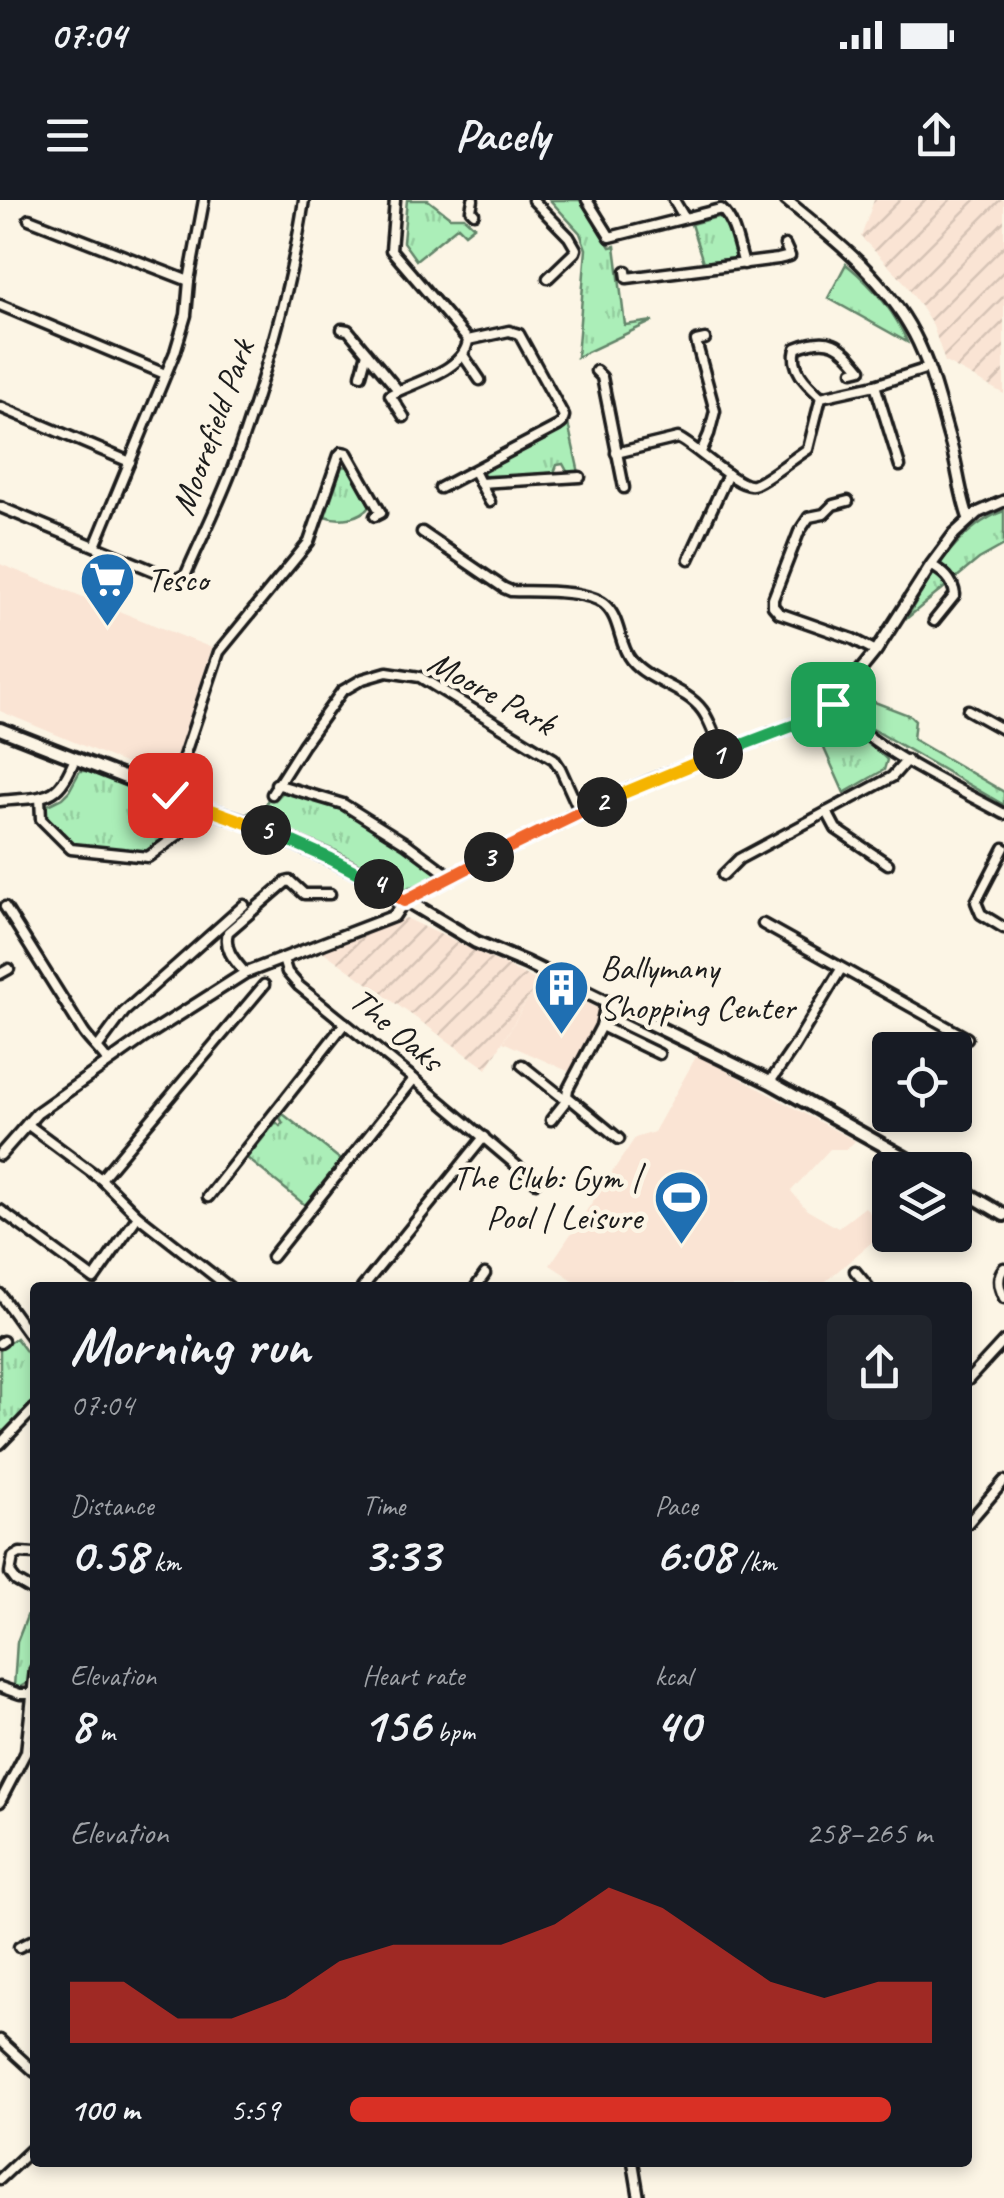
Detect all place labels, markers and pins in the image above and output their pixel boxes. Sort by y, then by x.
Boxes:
supermarket icon: Tesco [78,549,138,628]
place label: Tesco [147,557,211,602]
pin [791,662,876,747]
pin: 1 [693,729,743,779]
pin [128,753,213,838]
pin: 2 [577,777,627,827]
pin: 5 [241,805,291,855]
pin: 3 [464,832,514,882]
pin: 4 [354,859,404,909]
place label: Ballymany Shopping Center [600,945,798,1030]
building icon: Ballymany Shopping Center [531,957,591,1036]
place label: The Club: Gym | Pool | Leisure [452,1155,646,1240]
sports icon: The Club: Gym | Pool | Leisure [651,1167,711,1246]

